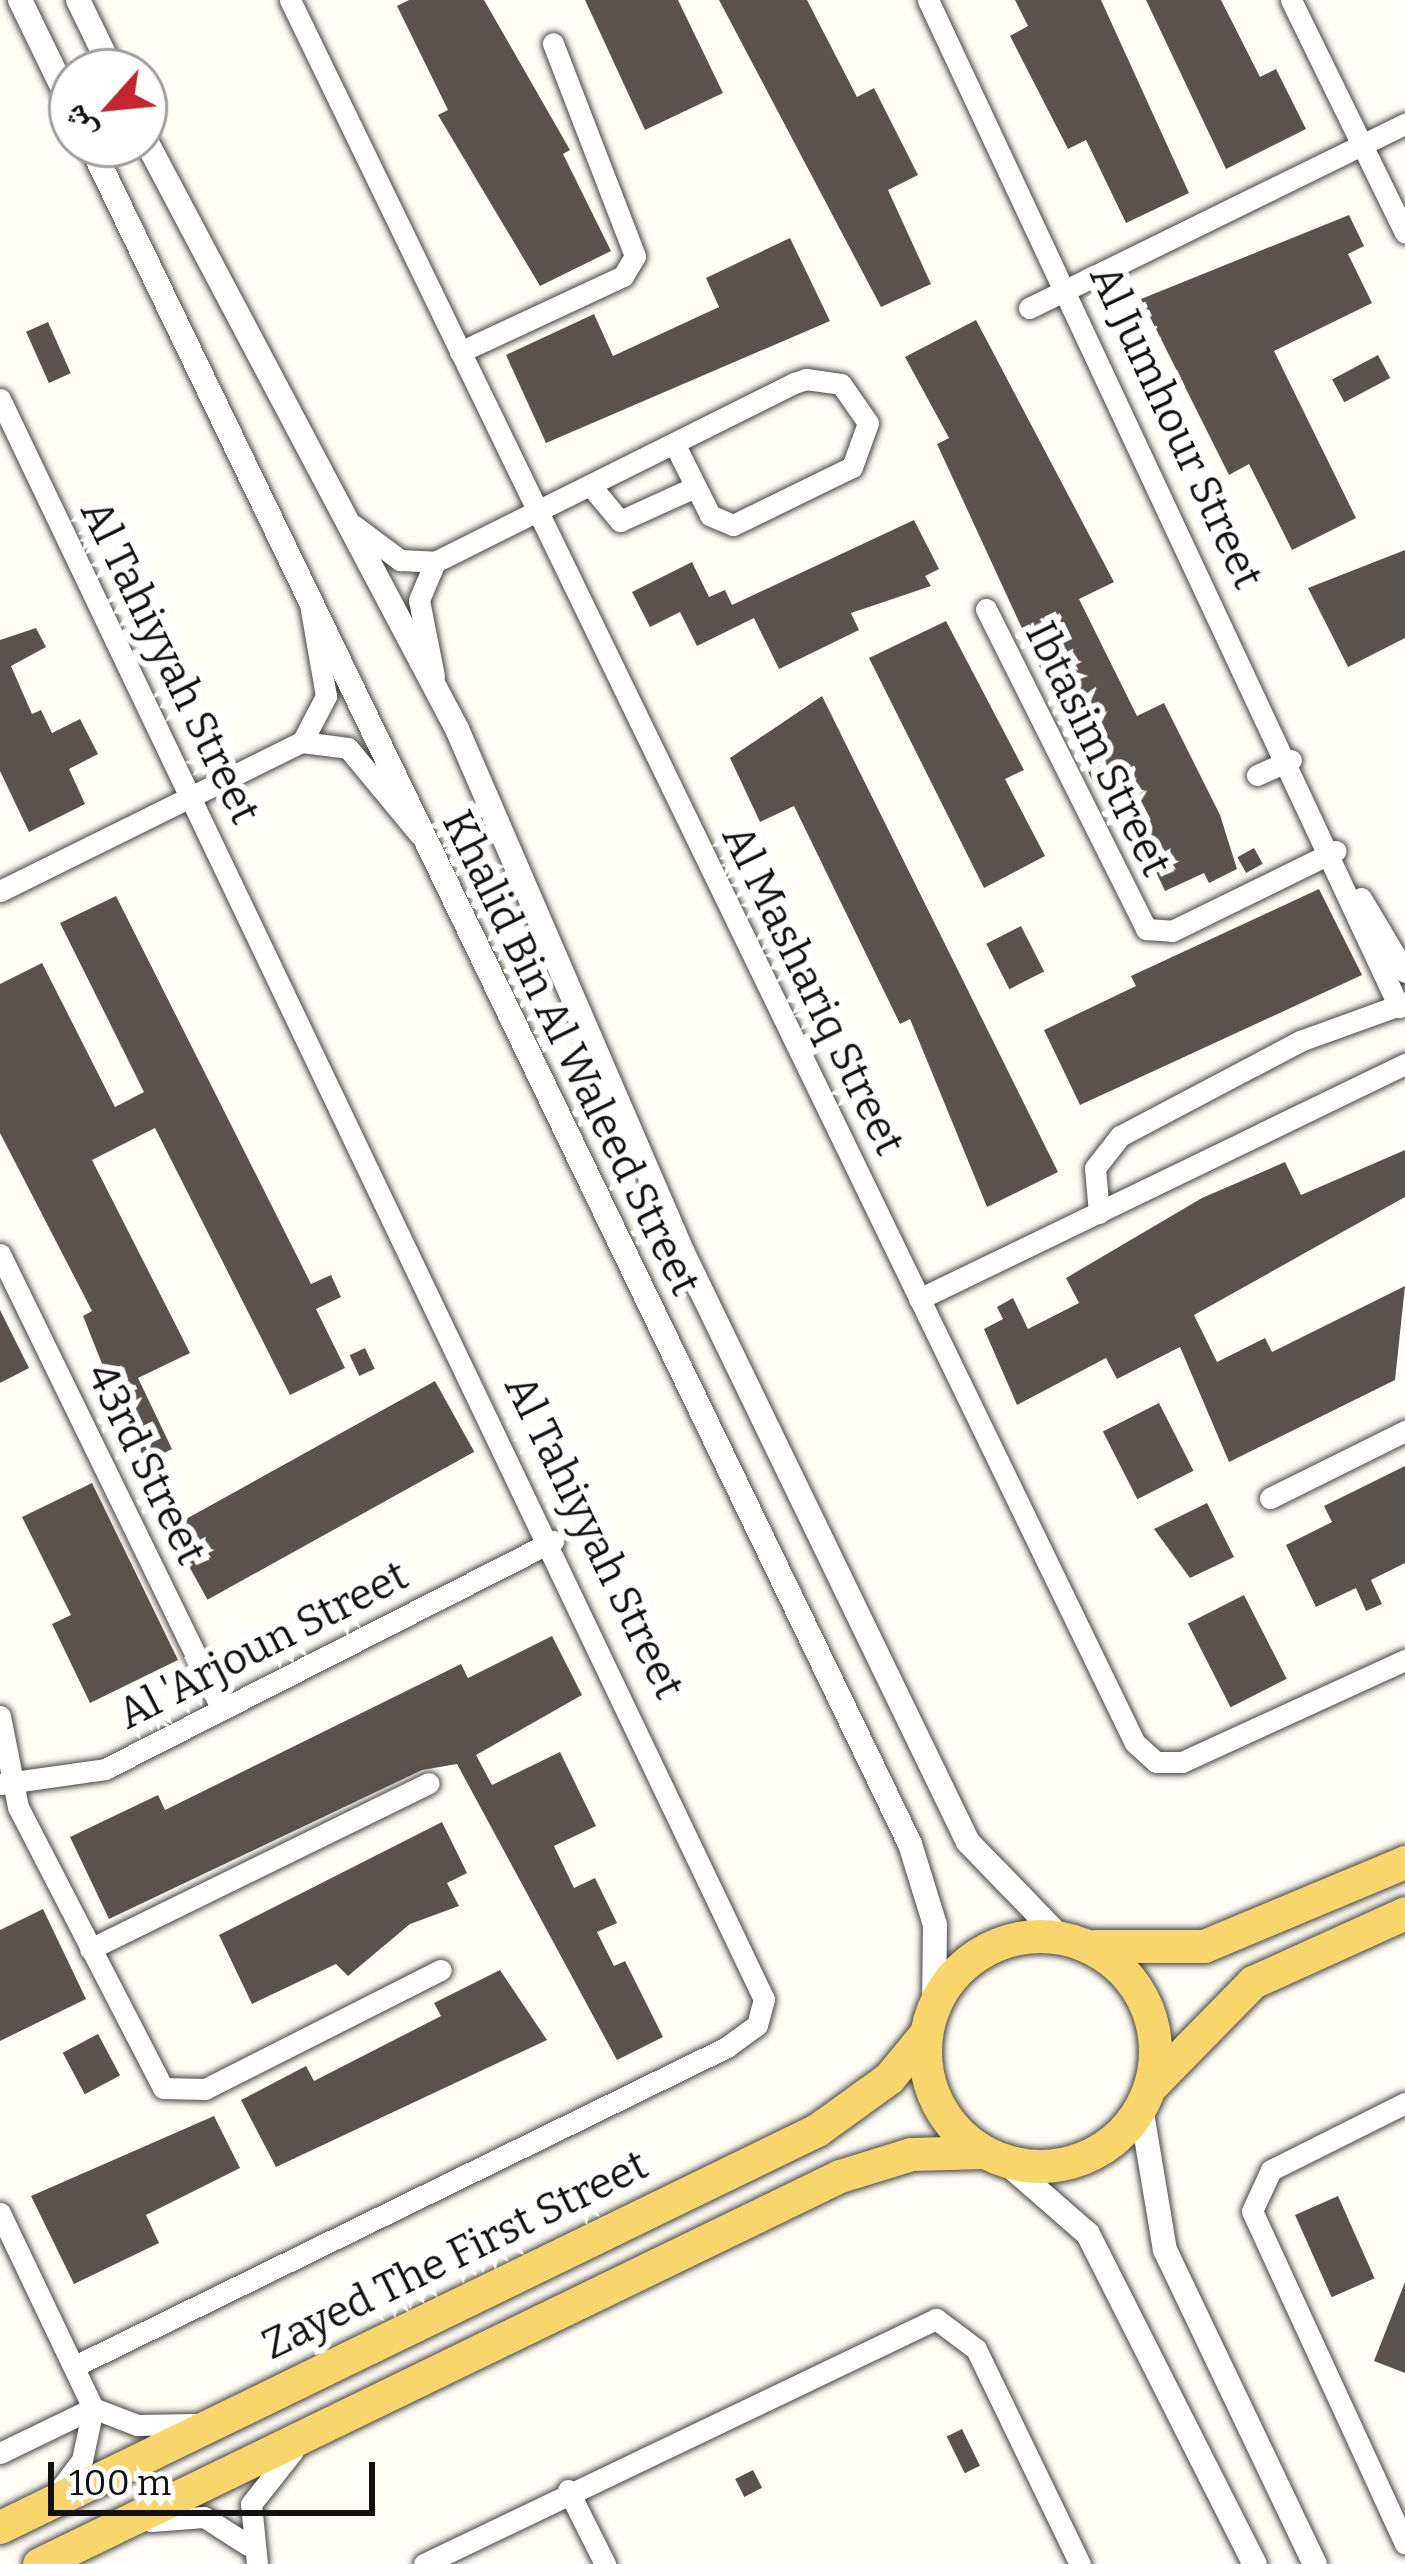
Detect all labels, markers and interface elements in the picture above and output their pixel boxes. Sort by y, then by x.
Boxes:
north arrow [48,48,168,168]
text: ش [53,98,104,148]
street label: Al Jumhour Street [1079,257,1273,597]
street label: Al Tahiyyah Street [70,492,270,832]
street label: Ibtasim Street [1015,614,1181,884]
street label: Khalid Bin Al Waleed Street [432,803,710,1303]
street label: Al Mashariq Street [711,817,915,1163]
street label: 43rd Street [76,1355,216,1573]
street label: Al Tahiyyah Street [494,1367,694,1707]
street label: Al 'Arjoun Street [110,1550,416,1740]
street label: Zayed The First Street [254,2140,656,2370]
scale bar [54,2438,381,2512]
text: 100 m [69,2461,171,2505]

